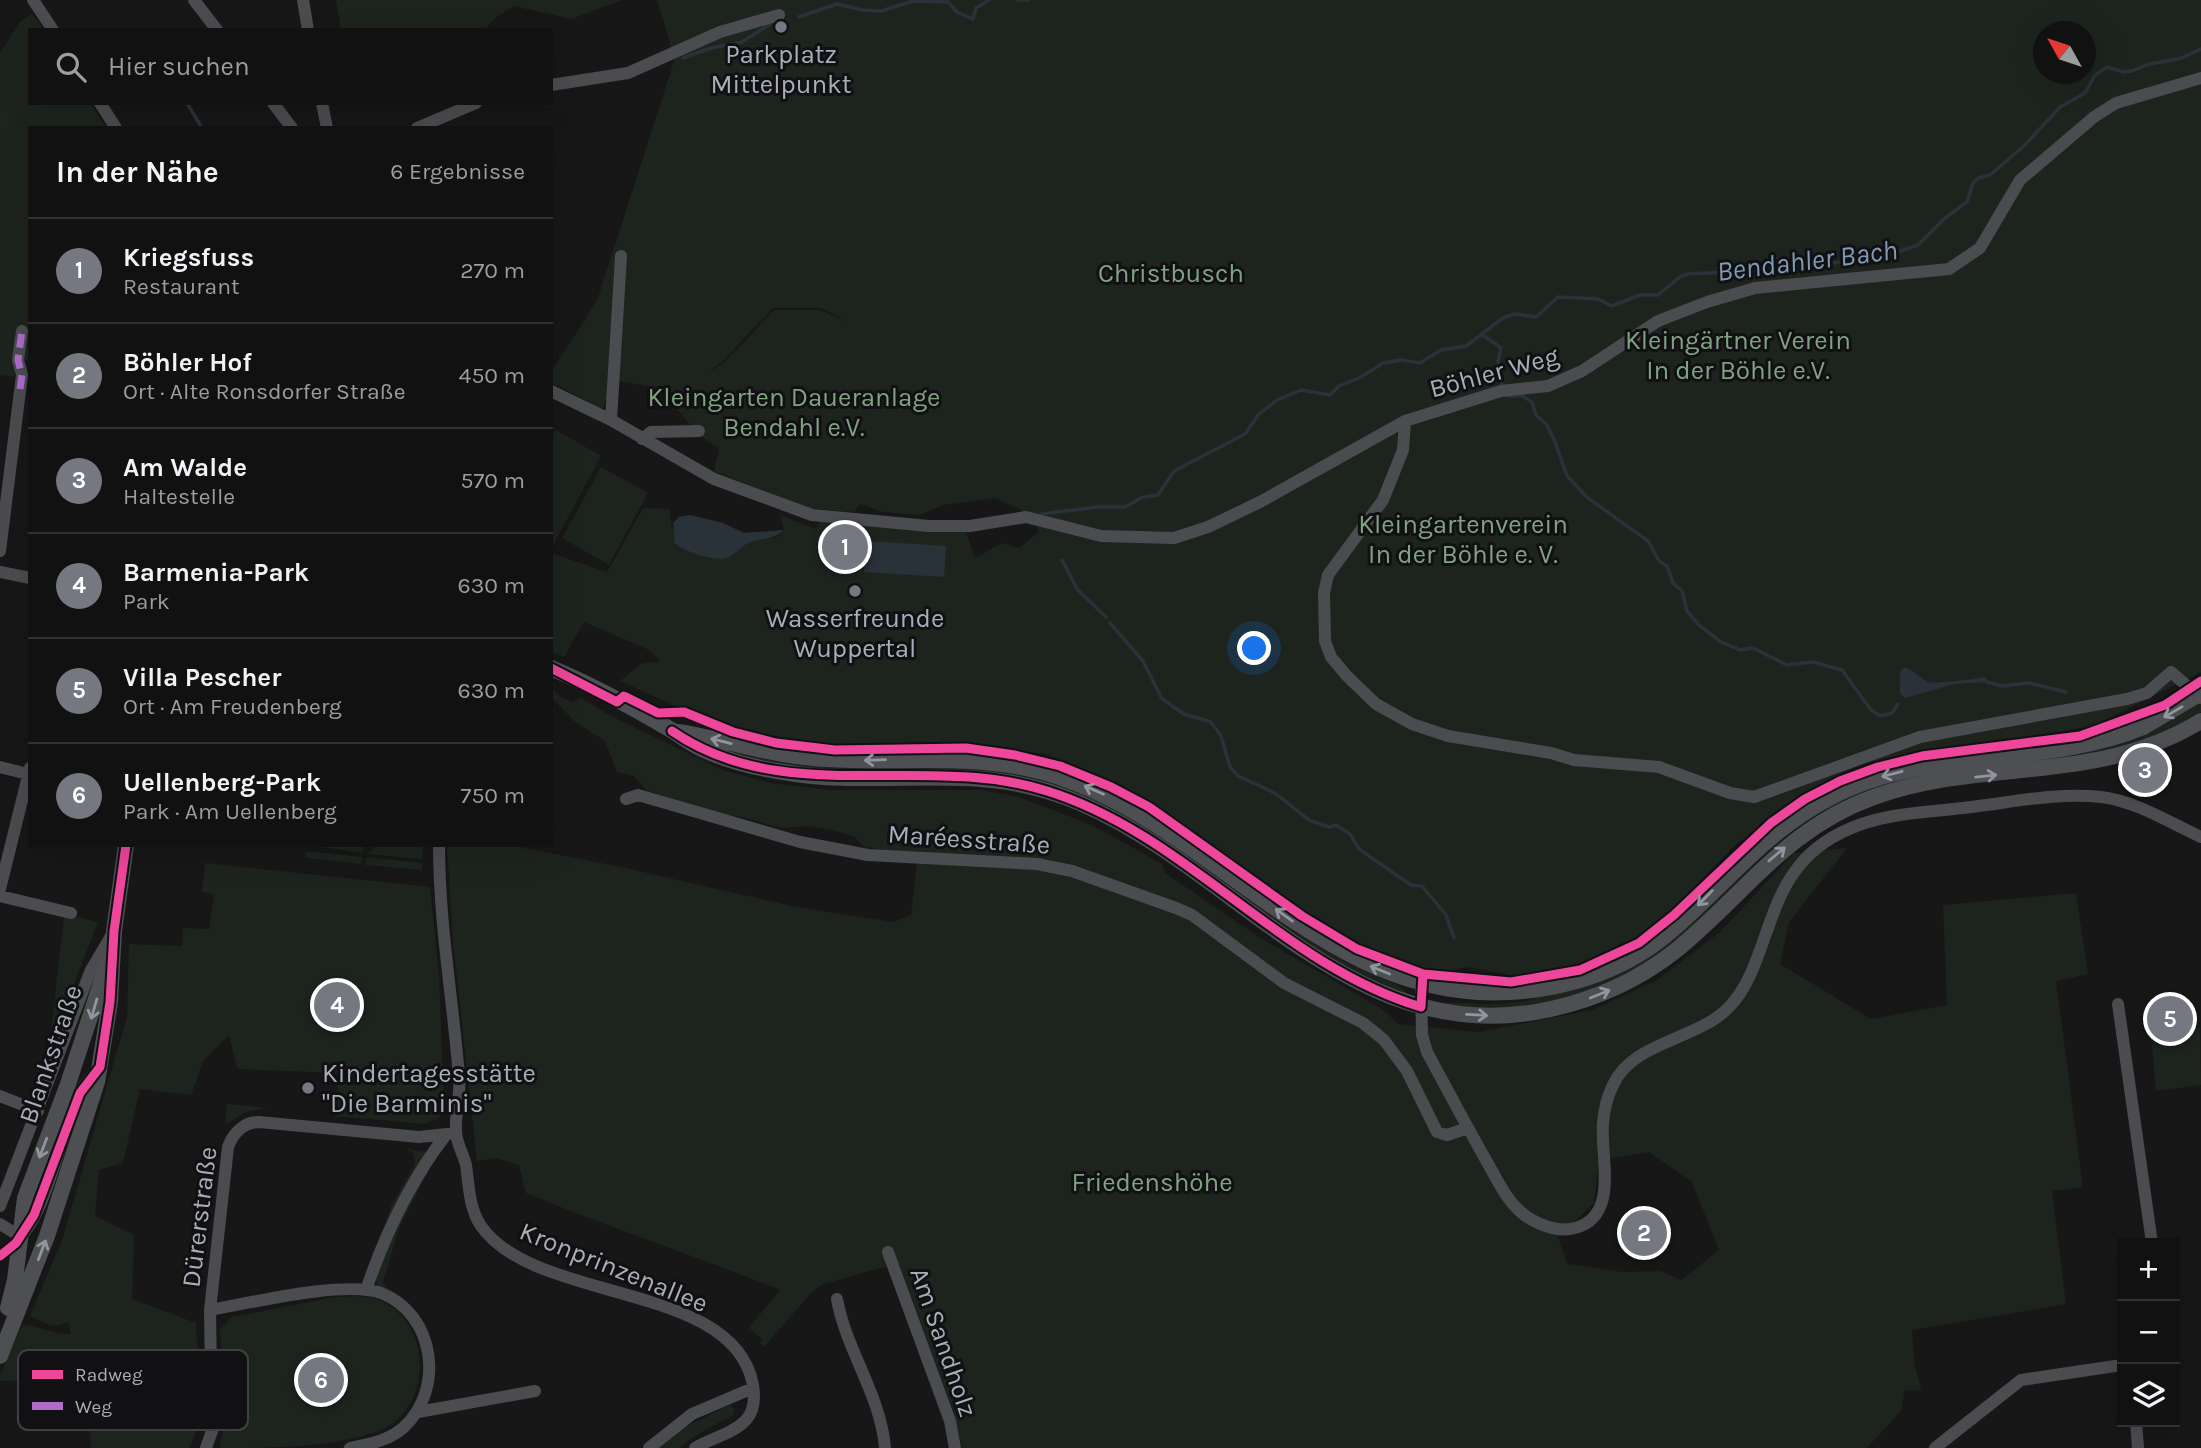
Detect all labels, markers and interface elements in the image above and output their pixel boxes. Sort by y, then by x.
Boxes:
marker: Parkplatz Mittelpunkt [773,19,789,35]
north arrow [2033,21,2096,84]
search box [28,28,553,105]
place label: Parkplatz Mittelpunkt [710,39,852,100]
icon: search [52,48,90,86]
text: Hier suchen [108,51,250,82]
text: In der Nähe [56,154,219,190]
text: 6 Ergebnisse [390,158,525,185]
water label: Bendahler Bach [1715,233,1899,288]
text: Kriegsfuss [123,242,254,273]
text: 1 [75,257,83,284]
text: 270 m [460,257,525,284]
park label: Christbusch [1098,258,1244,289]
text: Restaurant [123,273,240,300]
park label: Kleingärtner Verein In der Böhle e.V. [1625,325,1851,386]
street label: Böhler Weg [1426,340,1563,405]
text: Böhler Hof [123,347,252,378]
text: 2 [72,362,86,389]
text: 450 m [459,362,525,389]
text: Ort · Alte Ronsdorfer Straße [123,378,405,405]
park label: Kleingarten Daueranlage Bendahl e.V. [648,382,940,443]
text: Am Walde [123,452,247,483]
text: 3 [72,467,86,494]
text: 570 m [461,467,525,494]
text: Haltestelle [123,483,235,510]
park label: Kleingartenverein In der Böhle e. V. [1358,509,1568,570]
pin: 1 [822,521,868,573]
text: Barmenia-Park [123,557,309,588]
text: 4 [72,572,86,599]
text: 630 m [458,572,525,599]
marker: Wasserfreunde Wuppertal [847,583,863,599]
text: Park [123,588,170,615]
place label: Wasserfreunde Wuppertal [766,603,944,664]
your location [1237,631,1271,665]
text: Villa Pescher [123,662,281,693]
text: 5 [72,677,86,704]
text: 630 m [458,677,525,704]
text: Ort · Am Freudenberg [123,693,342,720]
one-way arrow [2163,705,2183,719]
one-way arrow [710,734,733,747]
pin: 3 [2122,744,2168,796]
one-way arrow [864,753,887,766]
text: Uellenberg-Park [123,767,321,798]
one-way arrow [1881,768,1903,781]
one-way arrow [1974,769,1997,782]
text: 6 [72,782,86,809]
text: 750 m [461,782,525,809]
one-way arrow [1084,783,1105,797]
text: Park · Am Uellenberg [123,798,337,825]
street label: Maréesstraße [887,818,1051,861]
one-way arrow [1768,846,1786,862]
one-way arrow [1697,889,1714,906]
one-way arrow [1275,908,1294,923]
one-way arrow [1370,963,1392,976]
pin: 4 [314,979,360,1031]
street label: Blankstraße [12,981,89,1128]
one-way arrow [1589,986,1611,999]
pin: 5 [2147,993,2193,1045]
one-way arrow [86,997,99,1019]
one-way arrow [1466,1008,1489,1021]
place label: Kindertagesstätte "Die Barminis" [322,1058,536,1119]
marker: Kindertagesstätte "Die Barminis" [300,1080,316,1096]
one-way arrow [36,1136,49,1158]
street label: Dürerstraße [175,1145,224,1289]
park label: Friedenshöhe [1071,1167,1233,1198]
pin: 2 [1621,1207,1667,1259]
street label: Kronprinzenallee [515,1216,712,1319]
map controls [2117,1238,2180,1427]
button: + [2117,1238,2180,1301]
one-way arrow [36,1240,49,1262]
street label: Am Sandholz [903,1263,984,1421]
button: − [2117,1301,2180,1364]
legend [18,1350,248,1430]
pin: 6 [298,1354,344,1406]
text: Radweg [75,1364,143,1386]
button: layers [2117,1364,2180,1427]
text: Weg [75,1396,112,1418]

